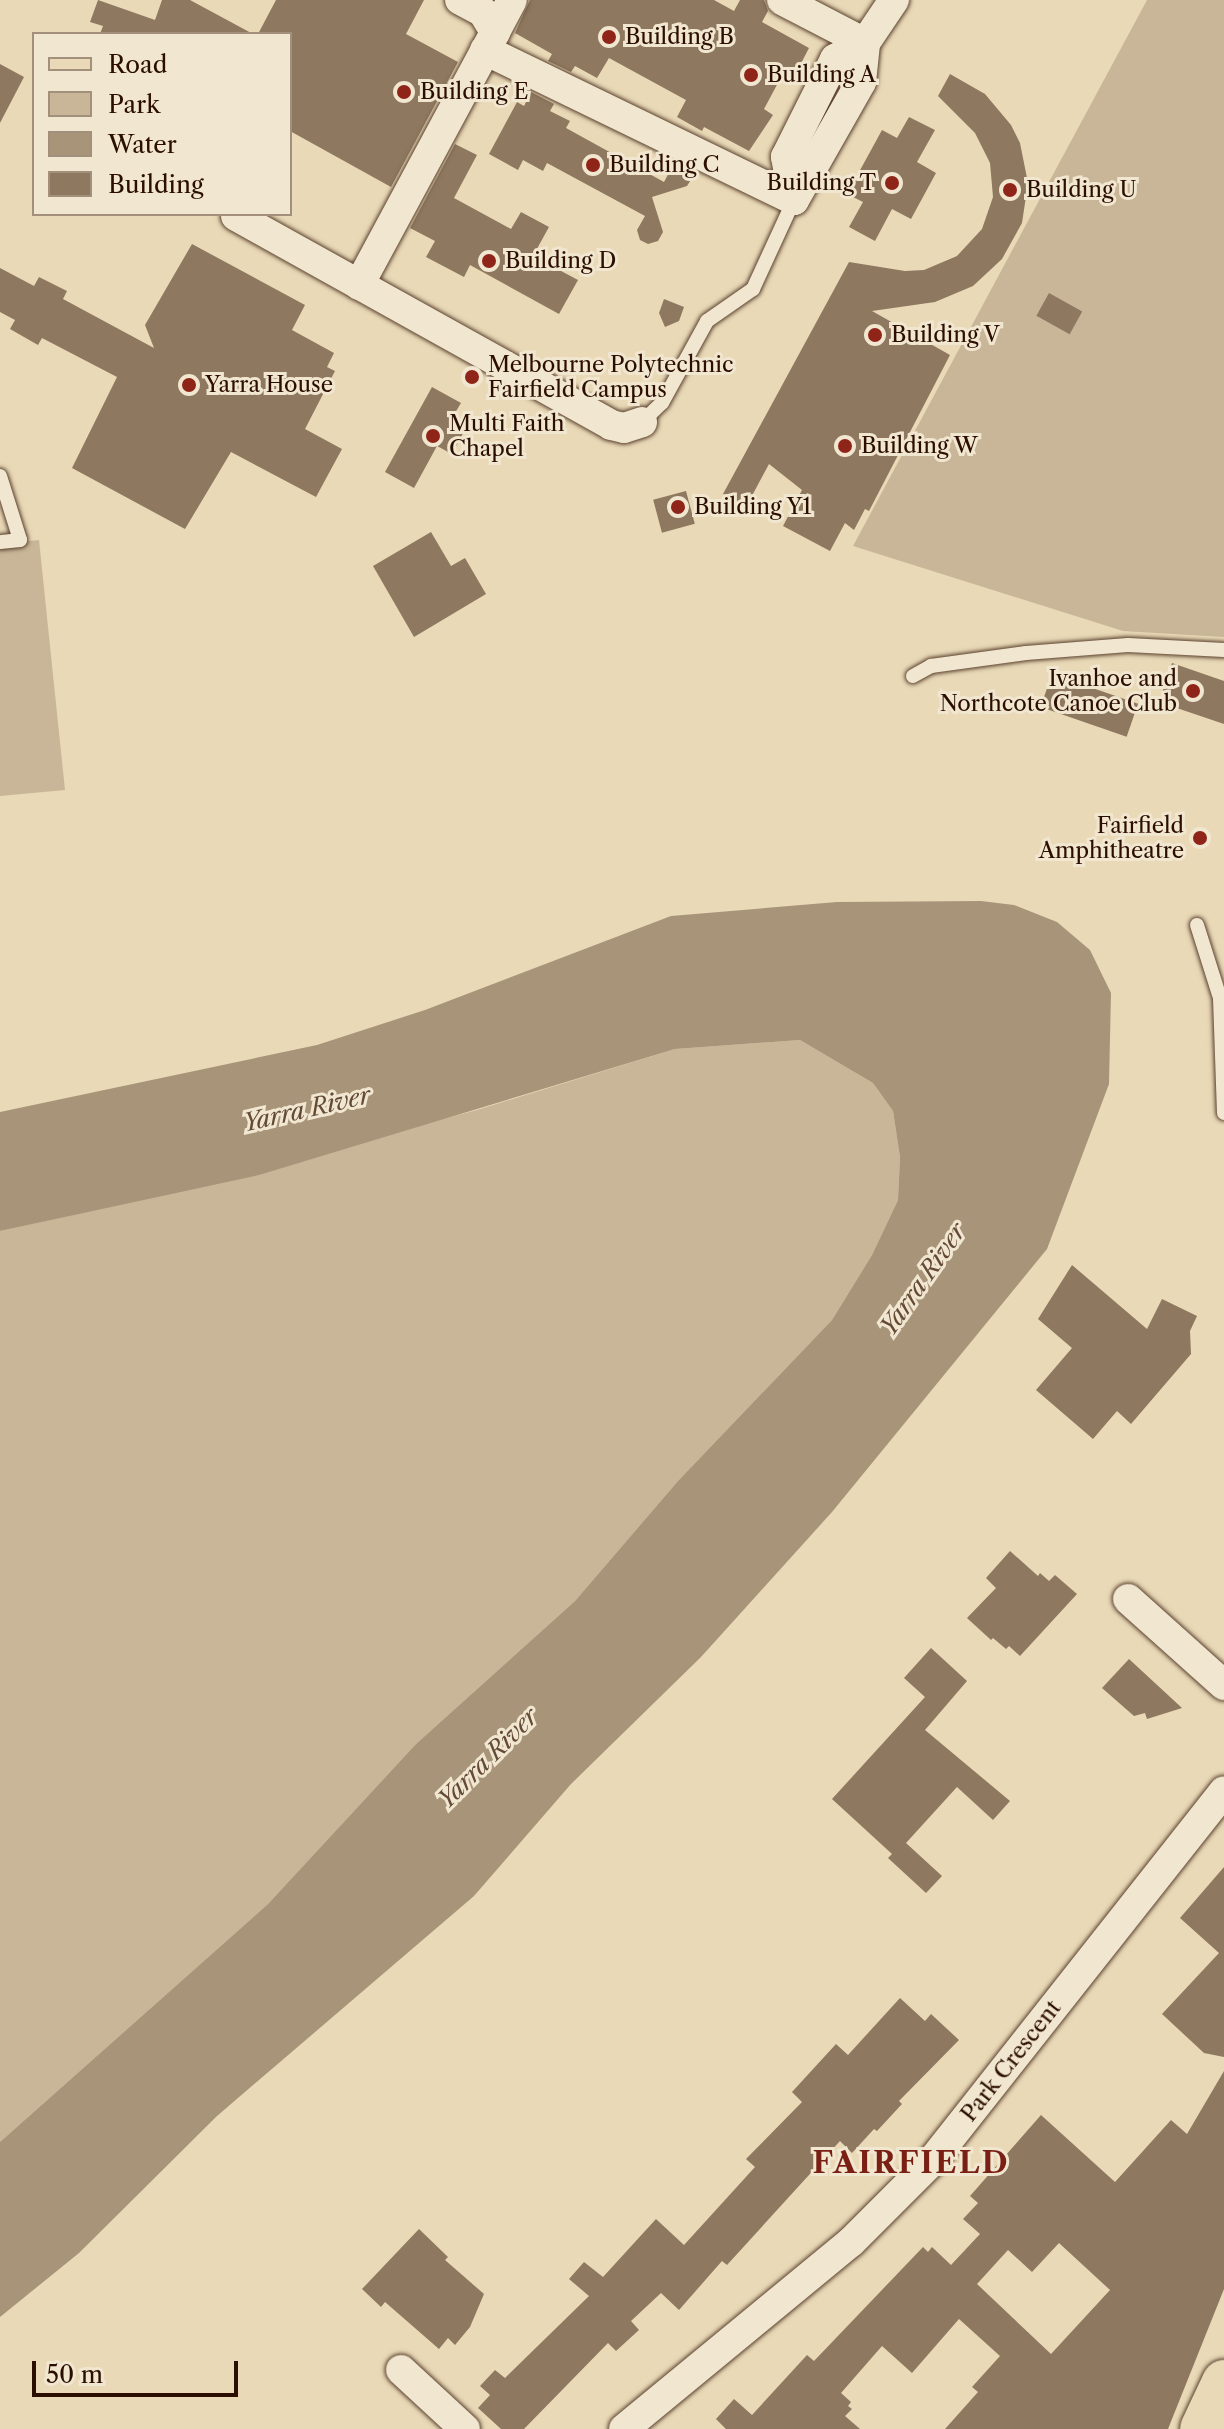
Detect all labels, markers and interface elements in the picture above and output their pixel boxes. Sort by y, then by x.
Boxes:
place label: Building B [625,24,734,50]
marker: Building B [600,28,618,46]
legend [32,32,292,216]
text: Road [108,50,167,79]
place label: Building A [767,62,877,88]
marker: Building A [742,66,760,84]
place label: Building E [420,79,529,105]
marker: Building E [395,83,413,101]
text: Park [108,90,160,119]
text: Water [108,130,177,159]
place label: Building C [609,152,719,178]
marker: Building C [584,156,602,174]
text: Building [108,170,204,199]
place label: Building T [766,170,876,196]
marker: Building T [883,174,901,192]
place label: Building U [1026,177,1136,203]
marker: Building U [1001,181,1019,199]
place label: Building D [505,248,616,274]
marker: Building D [480,252,498,270]
place label: Building V [891,322,1000,348]
marker: Building V [866,326,884,344]
place label: Melbourne Polytechnic Fairfield Campus [488,351,734,402]
marker: Melbourne Polytechnic Fairfield Campus [463,368,481,386]
place label: Yarra House [205,372,333,398]
marker: Yarra House [180,376,198,394]
place label: Multi Faith Chapel [449,410,565,462]
marker: Multi Faith Chapel [424,427,442,445]
place label: Building W [861,433,979,459]
marker: Building W [836,437,854,455]
place label: Building Y1 [694,494,812,520]
marker: Building Y1 [669,498,687,516]
place label: Ivanhoe and Northcote Canoe Club [940,665,1177,716]
marker: Ivanhoe and Northcote Canoe Club [1184,682,1202,700]
place label: Fairfield Amphitheatre [1039,812,1184,864]
marker: Fairfield Amphitheatre [1191,829,1209,847]
water label: Yarra River [240,1080,374,1138]
water label: Yarra River [874,1217,972,1341]
water label: Yarra River [432,1702,544,1814]
street label: Park Crescent [955,1995,1067,2127]
district label: FAIRFIELD [813,2145,1009,2181]
scale bar [36,2345,242,2395]
text: 50 m [46,2360,103,2389]

